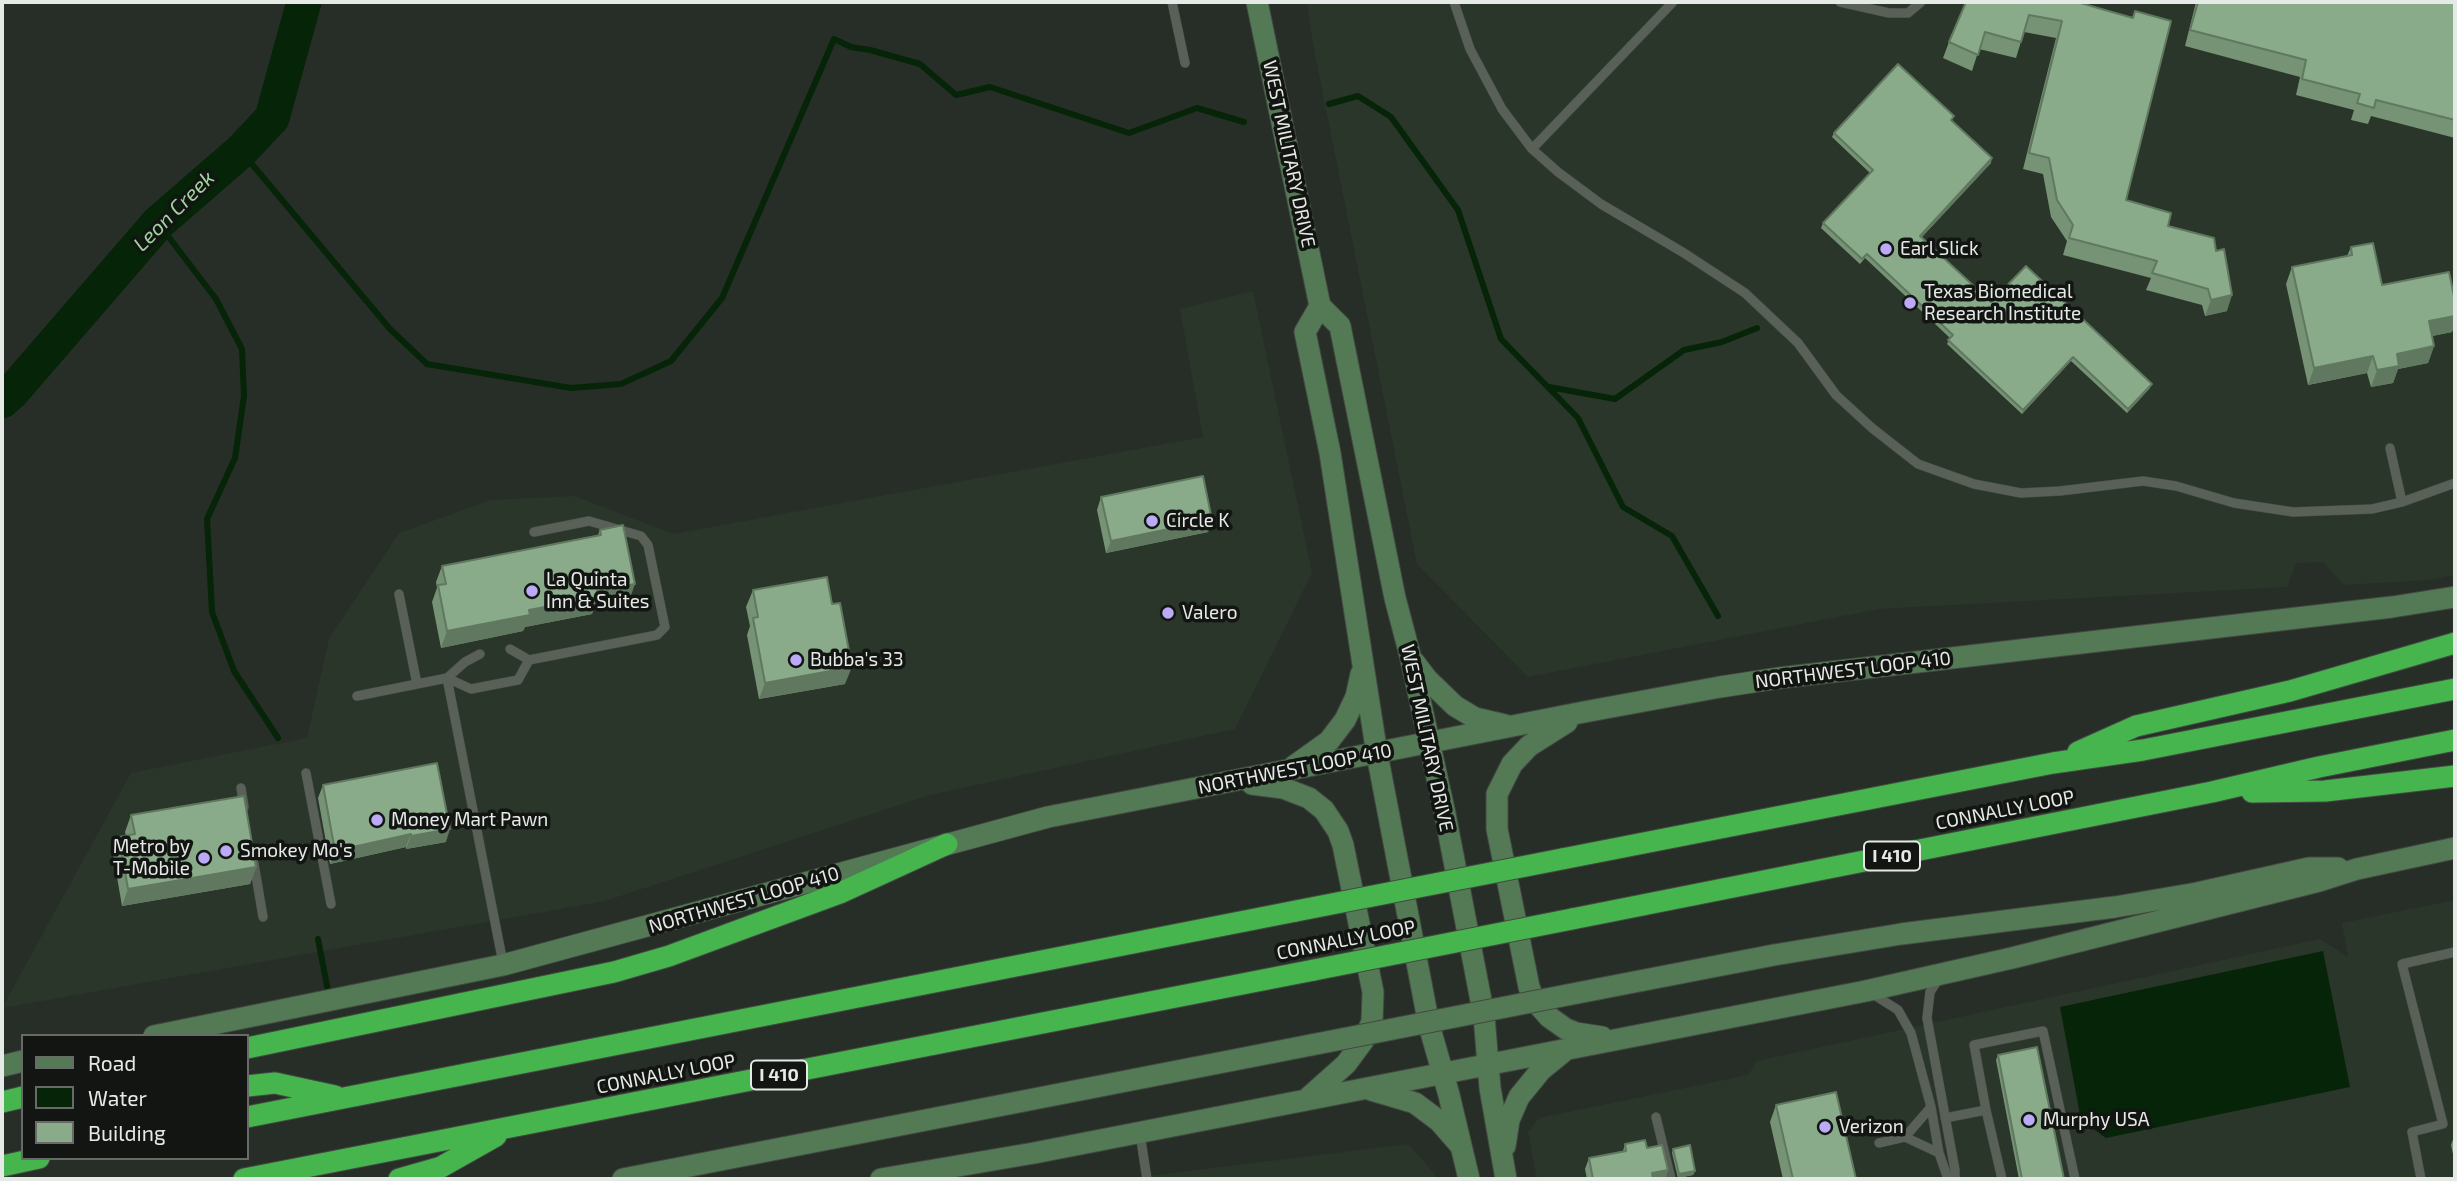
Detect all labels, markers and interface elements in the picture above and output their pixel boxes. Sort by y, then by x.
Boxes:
street label: WEST MILITARY DRIVE [1258,58,1320,250]
water label: Leon Creek [128,165,220,257]
place label: Earl Slick [1900,238,1979,260]
marker: Earl Slick [1878,241,1894,257]
place label: Texas Biomedical Research Institute [1924,281,2081,325]
marker: Texas Biomedical Research Institute [1902,295,1918,311]
place label: Circle K [1166,510,1230,532]
marker: Circle K [1144,513,1160,529]
place label: La Quinta Inn & Suites [546,569,649,613]
marker: La Quinta Inn & Suites [524,583,540,599]
place label: Valero [1182,602,1237,624]
marker: Valero [1160,605,1176,621]
street label: WEST MILITARY DRIVE [1396,642,1458,834]
street label: NORTHWEST LOOP 410 [1754,647,1952,693]
place label: Bubba's 33 [810,649,903,671]
marker: Bubba's 33 [788,652,804,668]
street label: NORTHWEST LOOP 410 [1196,739,1394,799]
street label: CONNALLY LOOP [1934,785,2076,835]
place label: Money Mart Pawn [391,809,548,831]
marker: Money Mart Pawn [369,812,385,828]
place label: Metro by T-Mobile [113,836,190,880]
place label: Smokey Mo's [240,840,353,862]
road number: I 410 [1864,842,1920,870]
marker: Smokey Mo's [218,843,234,859]
marker: Metro by T-Mobile [196,850,212,866]
street label: NORTHWEST LOOP 410 [646,862,842,938]
street label: CONNALLY LOOP [1275,915,1417,965]
legend [21,1034,248,1160]
street label: CONNALLY LOOP [595,1049,737,1099]
text: Road [88,1050,136,1075]
road number: I 410 [751,1060,807,1090]
text: Water [88,1085,147,1110]
place label: Murphy USA [2043,1109,2150,1131]
marker: Murphy USA [2021,1112,2037,1128]
place label: Verizon [1839,1116,1904,1138]
marker: Verizon [1817,1119,1833,1135]
text: Building [88,1120,166,1145]

